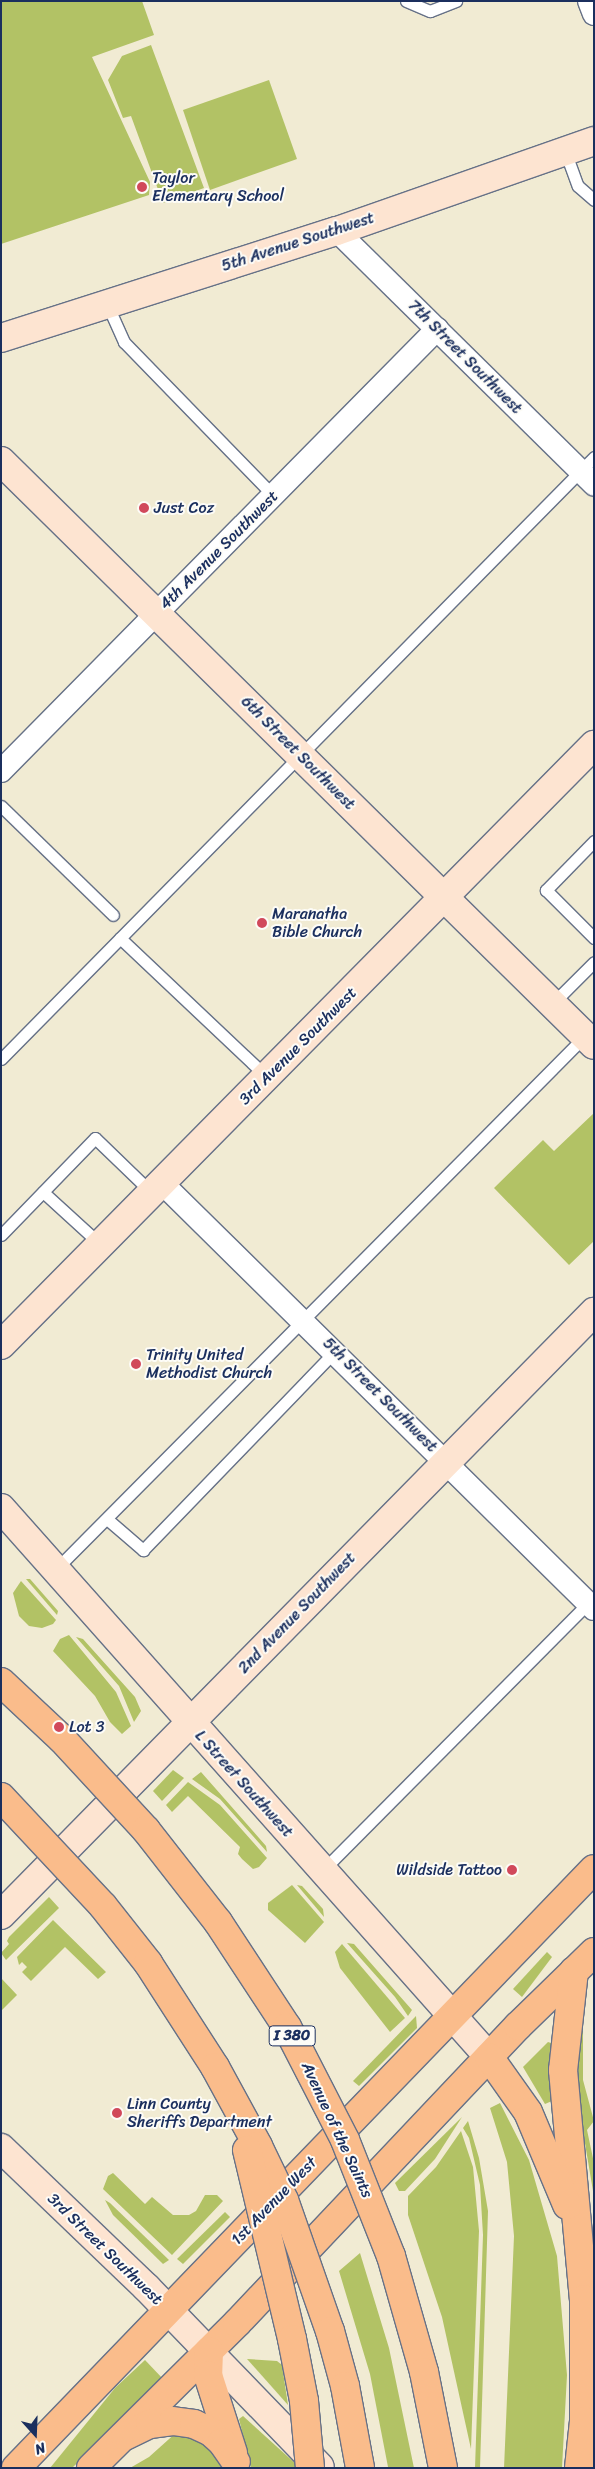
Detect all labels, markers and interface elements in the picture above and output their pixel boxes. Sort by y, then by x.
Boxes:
place label: Taylor Elementary School [152,168,284,206]
marker: Taylor Elementary School [136,181,148,193]
street label: 5th Avenue Southwest [219,208,377,276]
street label: 7th Street Southwest [404,296,526,418]
street label: 4th Avenue Southwest [156,487,282,613]
place label: Just Coz [154,498,214,518]
marker: Just Coz [138,502,150,514]
street label: 6th Street Southwest [237,692,359,814]
place label: Maranatha Bible Church [272,904,362,942]
marker: Maranatha Bible Church [256,917,268,929]
street label: 3rd Avenue Southwest [235,983,361,1109]
street label: 5th Street Southwest [318,1333,442,1457]
place label: Trinity United Methodist Church [146,1345,272,1383]
marker: Trinity United Methodist Church [130,1358,142,1370]
street label: 2nd Avenue Southwest [234,1548,360,1678]
place label: Lot 3 [69,1717,104,1737]
marker: Lot 3 [53,1721,65,1733]
street label: L Street Southwest [191,1727,297,1841]
place label: Wildside Tattoo [396,1860,502,1880]
marker: Wildside Tattoo [506,1864,518,1876]
road number: I 380 [268,2024,316,2048]
street label: Avenue of the Saints [297,2059,377,2201]
place label: Linn County Sheriffs Department [127,2094,272,2132]
marker: Linn County Sheriffs Department [111,2107,123,2119]
street label: 1st Avenue West [227,2153,321,2249]
street label: 3rd Street Southwest [43,2189,167,2309]
north arrow [10,2409,60,2459]
text: N [31,2435,49,2462]

